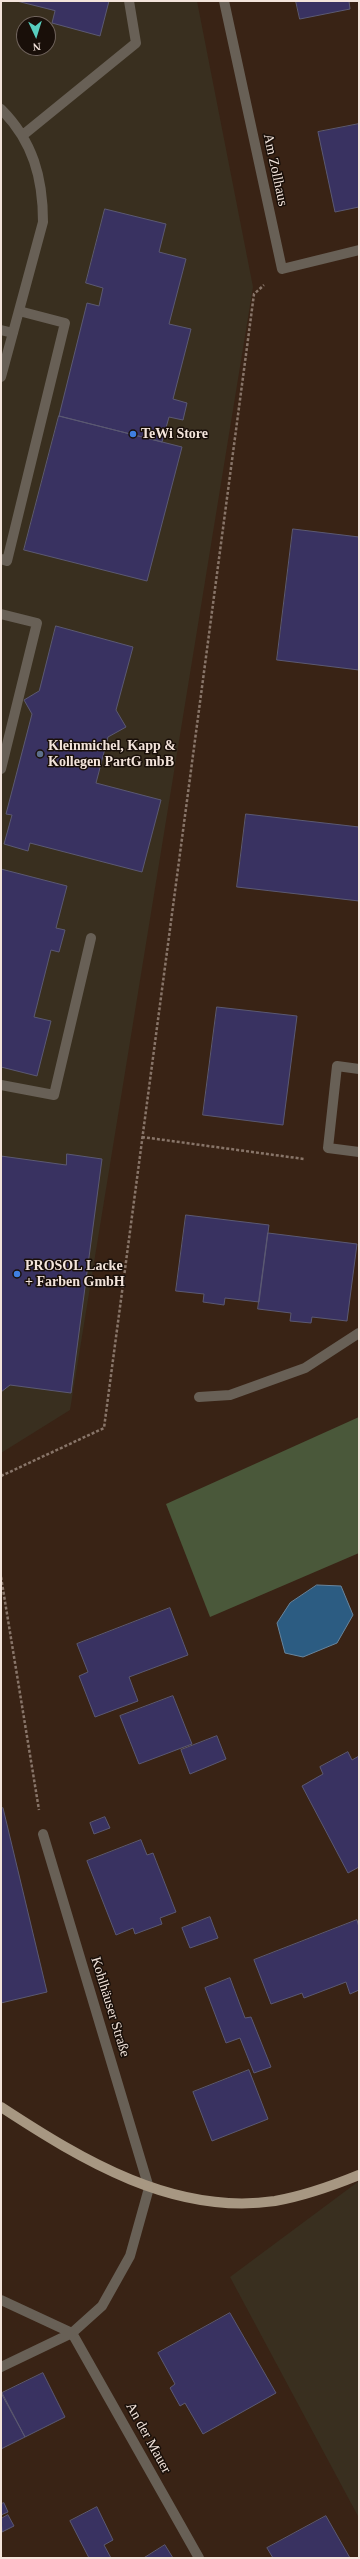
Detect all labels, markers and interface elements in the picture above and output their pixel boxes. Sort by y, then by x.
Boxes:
north arrow [16,16,56,56]
text: N [32,41,41,53]
street label: Am Zollhaus [259,132,291,208]
place label: TeWi Store [141,426,208,442]
marker: TeWi Store [128,429,138,439]
place label: Kleinmichel, Kapp & Kollegen PartG mbB [48,738,176,770]
marker: Kleinmichel, Kapp & Kollegen PartG mbB [35,749,45,759]
place label: PROSOL Lacke + Farben GmbH [25,1258,125,1290]
marker: PROSOL Lacke + Farben GmbH [12,1269,22,1279]
street label: Kohlhäuser Straße [87,1955,133,2059]
street label: An der Mauer [122,2400,174,2476]

